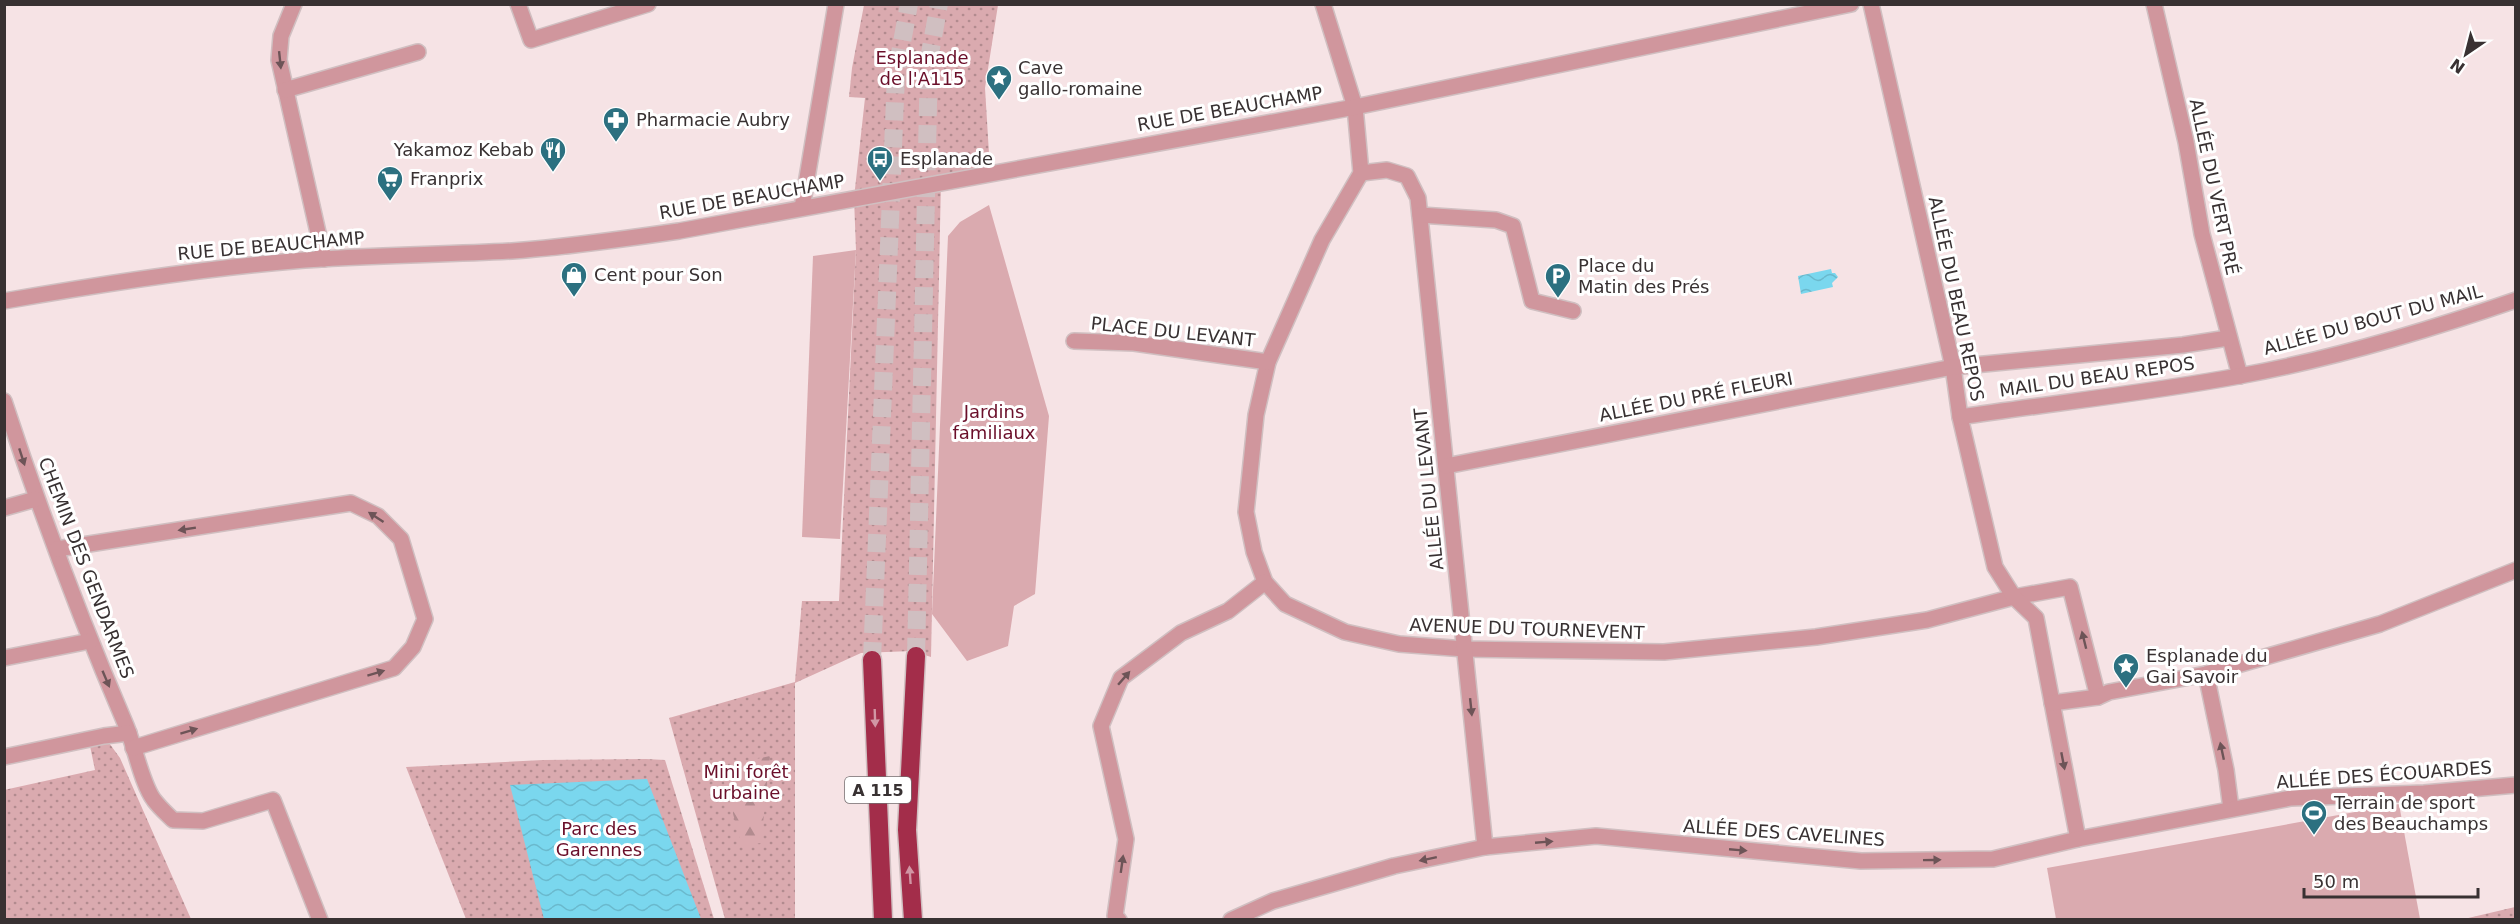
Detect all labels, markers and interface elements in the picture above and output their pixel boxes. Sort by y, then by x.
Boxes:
north arrow [2436,24,2496,84]
park label: Esplanade de l'A115 [875,47,969,89]
one-way arrow [275,50,285,69]
text: N [2447,54,2469,77]
place label: Cave gallo-romaine [1018,57,1142,99]
place icon: Cave gallo-romaine [984,63,1014,101]
street label: RUE DE BEAUCHAMP [1136,82,1324,135]
street label: ALLÉE DU VERT PRÉ [2186,97,2243,277]
pharmacy icon: Pharmacie Aubry [601,105,631,143]
place label: Pharmacie Aubry [636,109,790,130]
restaurant icon: Yakamoz Kebab [538,135,568,173]
place label: Yakamoz Kebab [393,139,534,160]
bus stop icon: Esplanade [865,144,895,182]
place label: Esplanade [900,148,993,169]
supermarket icon: Franprix [375,164,405,202]
place label: Franprix [410,168,484,189]
street label: RUE DE BEAUCHAMP [658,170,846,223]
street label: ALLÉE DU BEAU REPOS [1925,195,1988,403]
street label: RUE DE BEAUCHAMP [177,227,366,264]
place label: Place du Matin des Prés [1578,255,1709,297]
shop icon: Cent pour Son [559,260,589,298]
parking icon: Place du Matin des Prés [1543,261,1573,299]
place label: Cent pour Son [594,264,723,285]
street label: ALLÉE DU BOUT DU MAIL [2261,280,2485,359]
street label: PLACE DU LEVANT [1090,312,1257,351]
street label: MAIL DU BEAU REPOS [1998,352,2196,401]
street label: ALLÉE DU PRÉ FLEURI [1597,367,1794,426]
park label: Jardins familiaux [953,401,1036,443]
street label: ALLÉE DU LEVANT [1409,406,1447,571]
one-way arrow [18,448,28,466]
street label: CHEMIN DES GENDARMES [34,454,138,681]
one-way arrow [368,512,384,523]
one-way arrow [177,524,196,533]
street label: AVENUE DU TOURNEVENT [1409,614,1646,643]
one-way arrow [2079,631,2088,649]
place label: Esplanade du Gai Savoir [2146,645,2268,687]
place icon: Esplanade du Gai Savoir [2111,651,2141,689]
one-way arrow [367,668,385,678]
one-way arrow [101,670,111,688]
one-way arrow [1118,670,1131,685]
one-way arrow [1466,698,1476,717]
one-way arrow [870,709,879,728]
one-way arrow [180,726,198,735]
one-way arrow [2216,742,2226,760]
one-way arrow [2059,751,2068,770]
street label: ALLÉE DES ÉCOUARDES [2276,756,2492,793]
park label: Mini forêt urbaine [703,761,789,803]
road number: A 115 [845,777,911,803]
place label: Terrain de sport des Beauchamps [2333,792,2488,834]
sports icon: Terrain de sport des Beauchamps [2299,798,2329,836]
street label: ALLÉE DES CAVELINES [1682,815,1886,850]
park label: Parc des Garennes [556,818,642,860]
one-way arrow [1534,837,1553,847]
one-way arrow [1728,845,1747,855]
one-way arrow [1118,854,1127,873]
one-way arrow [1418,855,1437,864]
one-way arrow [1923,855,1942,865]
scale bar [2304,861,2478,899]
one-way arrow [905,865,915,884]
text: 50 m [2313,871,2359,892]

